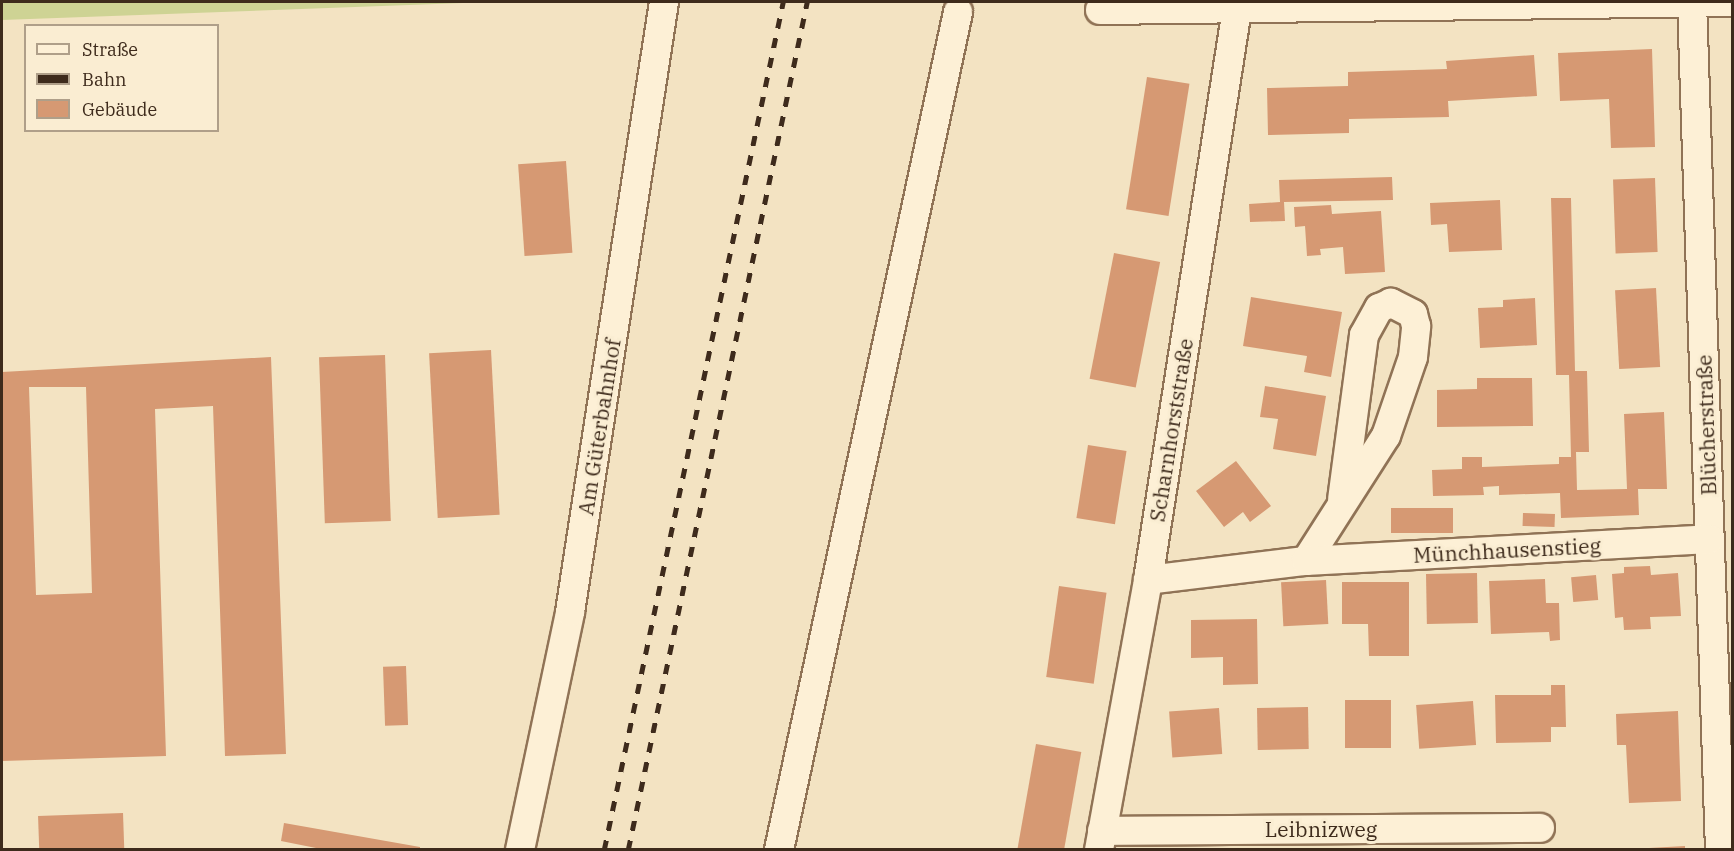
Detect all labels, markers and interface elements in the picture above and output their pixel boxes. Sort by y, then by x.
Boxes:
legend [24,24,219,132]
text: Straße [82,38,138,61]
text: Bahn [82,68,127,91]
text: Gebäude [82,98,157,121]
street label: Am Güterbahnhof [573,337,625,517]
street label: Scharnhorststraße [1144,337,1198,523]
street label: Blücherstraße [1691,354,1721,496]
street label: Münchhausenstieg [1413,533,1601,567]
street label: Leibnizweg [1265,816,1377,842]

